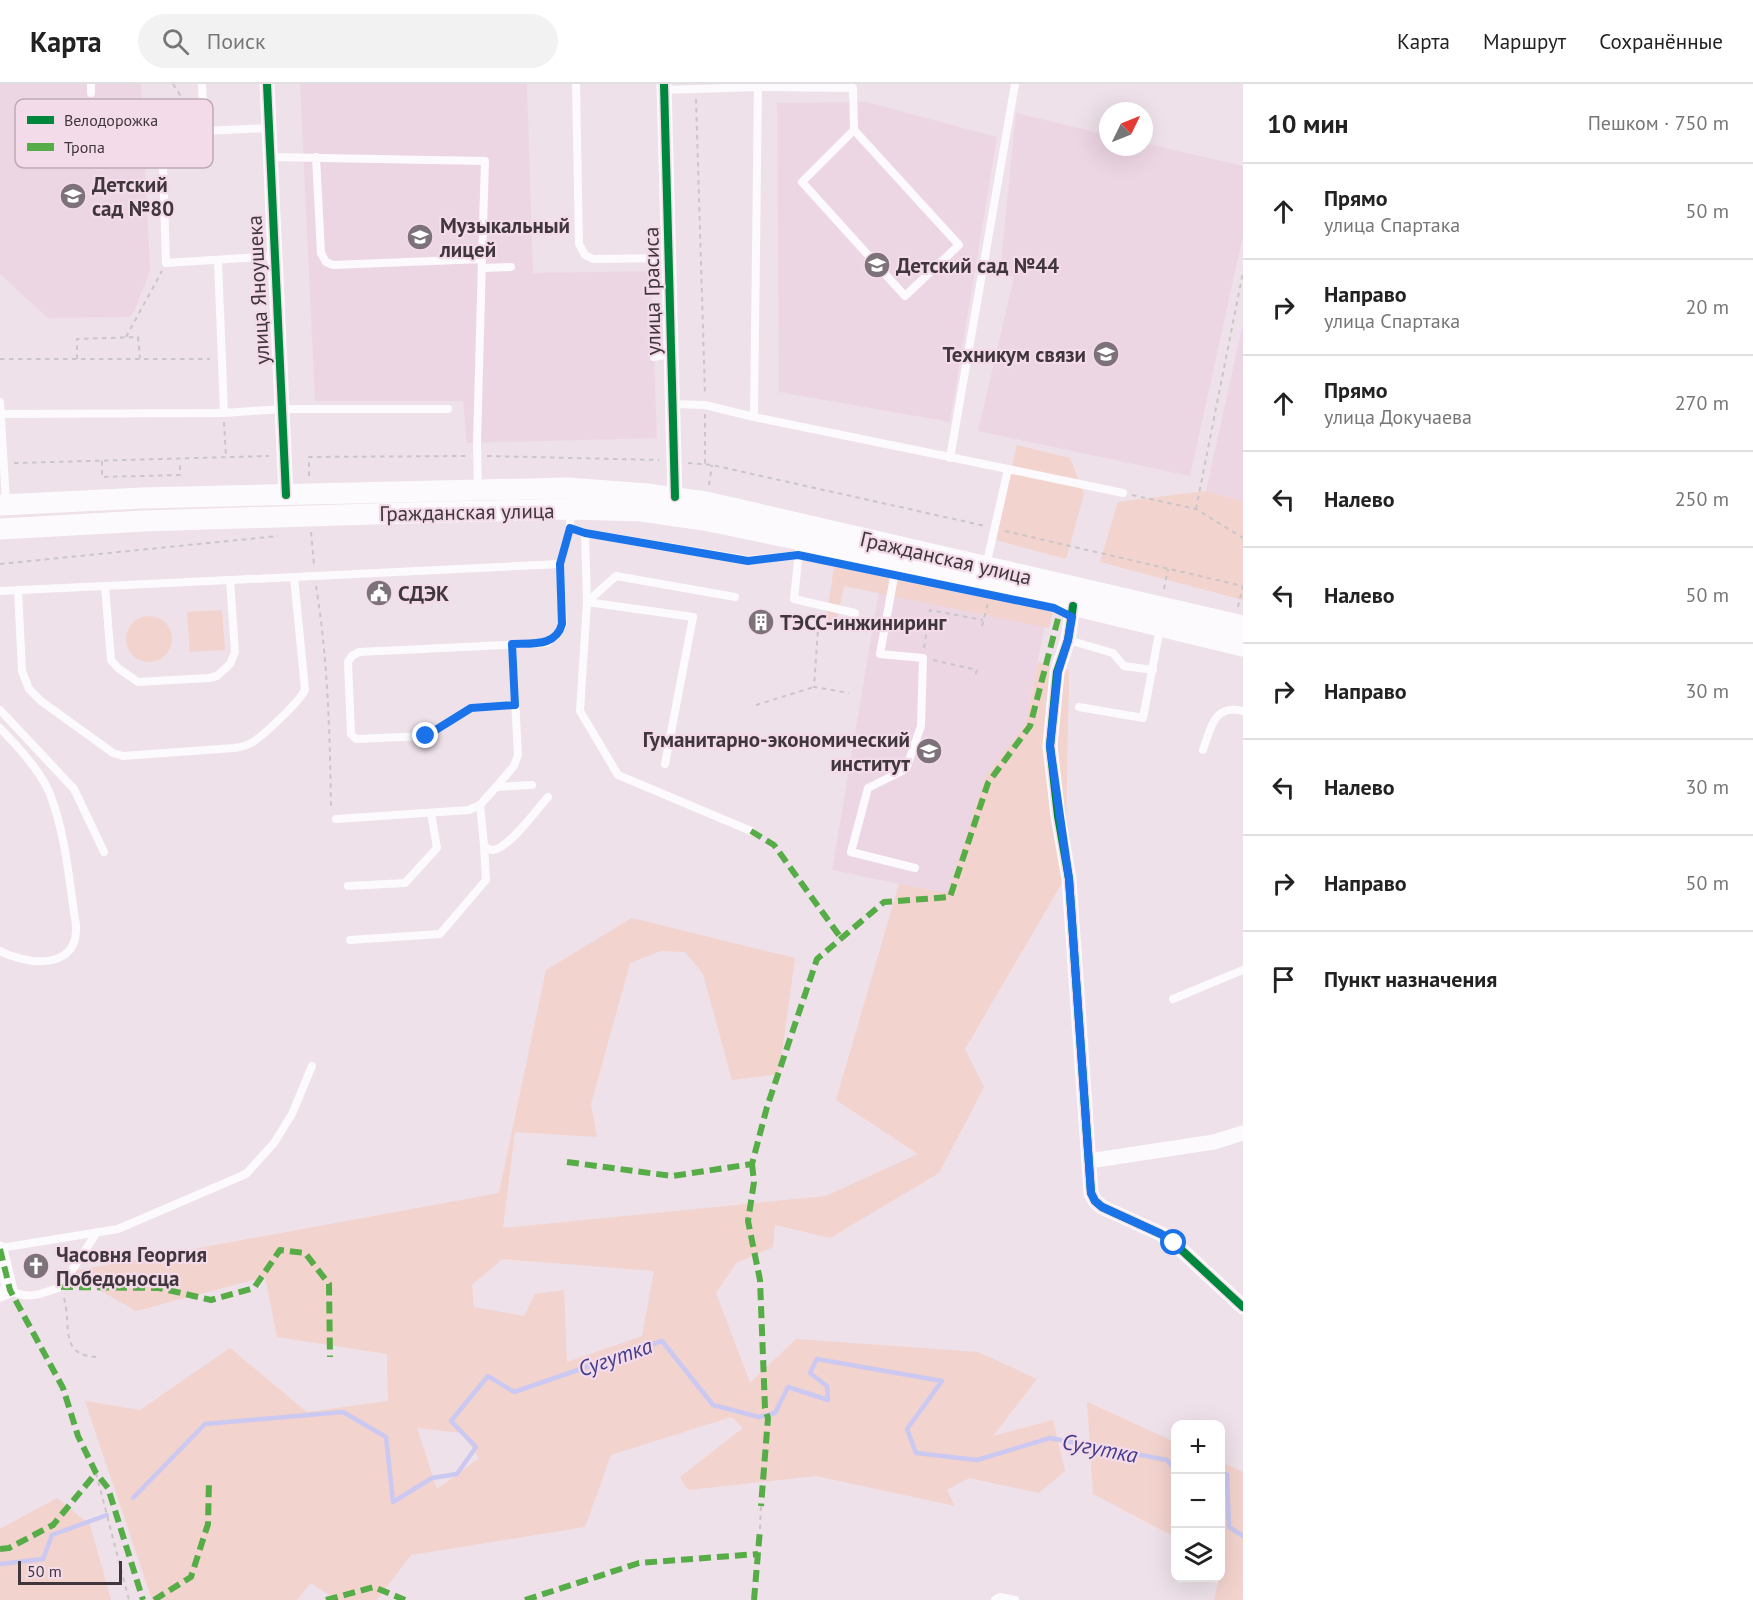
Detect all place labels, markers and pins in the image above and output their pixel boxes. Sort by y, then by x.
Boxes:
place label: Детский сад №80 [92,171,174,222]
school or university icon: Детский сад №80 [58,181,88,211]
place label: Музыкальный лицей [439,212,570,263]
school or university icon: Музыкальный лицей [405,222,435,252]
school or university icon: Детский сад №44 [862,250,892,280]
place label: Детский сад №44 [896,252,1059,279]
school or university icon: Техникум связи [1091,339,1121,369]
place label: Техникум связи [942,341,1086,368]
public building icon: СДЭК [364,578,394,608]
place label: СДЭК [398,580,449,607]
building icon: ТЭСС-инжиниринг [746,607,776,637]
place label: ТЭСС-инжиниринг [780,609,947,636]
place label: Гуманитарно-экономический институт [643,726,910,777]
school or university icon: Гуманитарно-экономический институт [914,736,944,766]
place label: Часовня Георгия Победоносца [56,1241,207,1292]
church icon: Часовня Георгия Победоносца [21,1251,51,1281]

